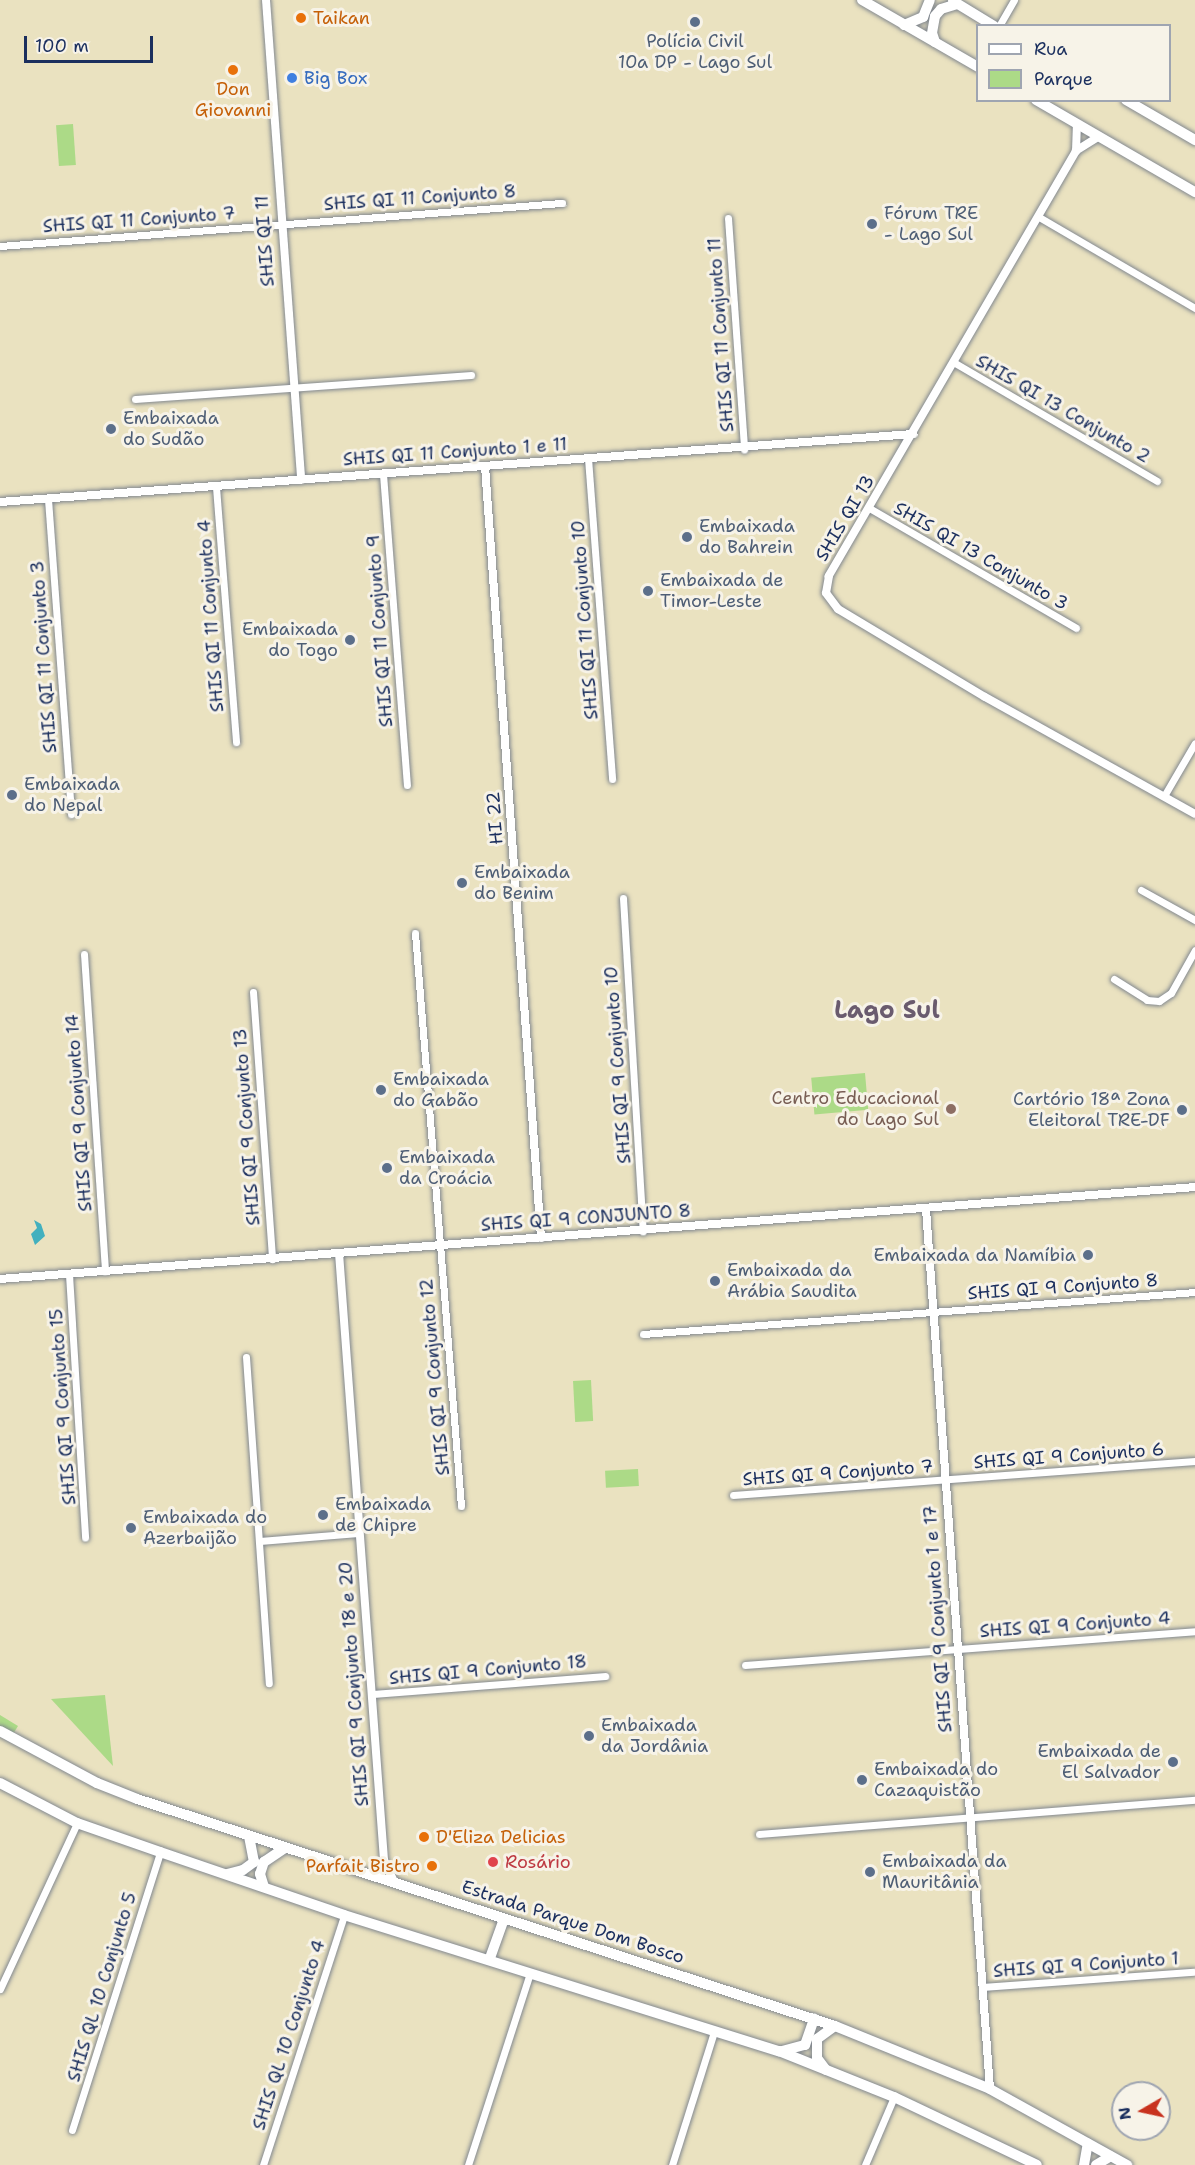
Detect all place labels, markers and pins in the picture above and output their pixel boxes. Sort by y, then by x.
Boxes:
place label: Taikan [313,7,370,29]
marker: Taikan [294,11,308,25]
marker: Polícia Civil 10a DP - Lago Sul [688,15,702,29]
place label: Polícia Civil 10a DP - Lago Sul [618,31,772,74]
marker: Don Giovanni [226,63,240,77]
place label: Big Box [304,67,367,89]
marker: Big Box [285,71,299,85]
place label: Don Giovanni [195,79,271,122]
place label: Fórum TRE - Lago Sul [884,203,978,246]
marker: Fórum TRE - Lago Sul [865,217,879,231]
place label: Embaixada do Sudão [123,408,219,450]
marker: Embaixada do Sudão [104,422,118,436]
place label: Embaixada do Bahrein [699,516,795,558]
marker: Embaixada do Bahrein [680,530,694,544]
place label: Embaixada de Timor-Leste [660,570,784,612]
marker: Embaixada de Timor-Leste [641,584,655,598]
place label: Embaixada do Togo [242,619,338,662]
marker: Embaixada do Togo [343,633,357,647]
place label: Embaixada do Nepal [24,774,120,816]
marker: Embaixada do Nepal [5,788,19,802]
place label: Embaixada do Benim [474,862,570,904]
marker: Embaixada do Benim [455,876,469,890]
place label: Embaixada do Gabão [393,1069,489,1112]
marker: Embaixada do Gabão [374,1083,388,1097]
place label: Centro Educacional do Lago Sul [772,1088,939,1130]
place label: Cartório 18ª Zona Eleitoral TRE-DF [1013,1089,1170,1132]
marker: Centro Educacional do Lago Sul [944,1102,958,1116]
marker: Cartório 18ª Zona Eleitoral TRE-DF [1175,1103,1189,1117]
place label: Embaixada da Croácia [399,1147,495,1190]
marker: Embaixada da Croácia [380,1161,394,1175]
place label: Embaixada da Namíbia [873,1244,1076,1266]
marker: Embaixada da Namíbia [1081,1248,1095,1262]
place label: Embaixada da Arábia Saudita [727,1260,857,1302]
marker: Embaixada da Arábia Saudita [708,1274,722,1288]
place label: Embaixada de Chipre [335,1494,431,1537]
place label: Embaixada do Azerbaijão [143,1507,267,1550]
marker: Embaixada de Chipre [316,1508,330,1522]
marker: Embaixada do Azerbaijão [124,1521,138,1535]
place label: Embaixada da Jordânia [601,1715,708,1758]
marker: Embaixada da Jordânia [582,1729,596,1743]
place label: Embaixada de El Salvador [1037,1741,1161,1784]
marker: Embaixada de El Salvador [1166,1755,1180,1769]
place label: Embaixada do Cazaquistão [874,1759,998,1802]
marker: Embaixada do Cazaquistão [855,1773,869,1787]
place label: D'Eliza Delicias [436,1826,566,1848]
marker: D'Eliza Delicias [417,1830,431,1844]
place label: Rosário [505,1851,571,1873]
place label: Embaixada da Mauritânia [882,1851,1007,1894]
place label: Parfait Bistro [306,1855,420,1877]
marker: Rosário [486,1855,500,1869]
marker: Parfait Bistro [425,1859,439,1873]
marker: Embaixada da Mauritânia [863,1865,877,1879]

